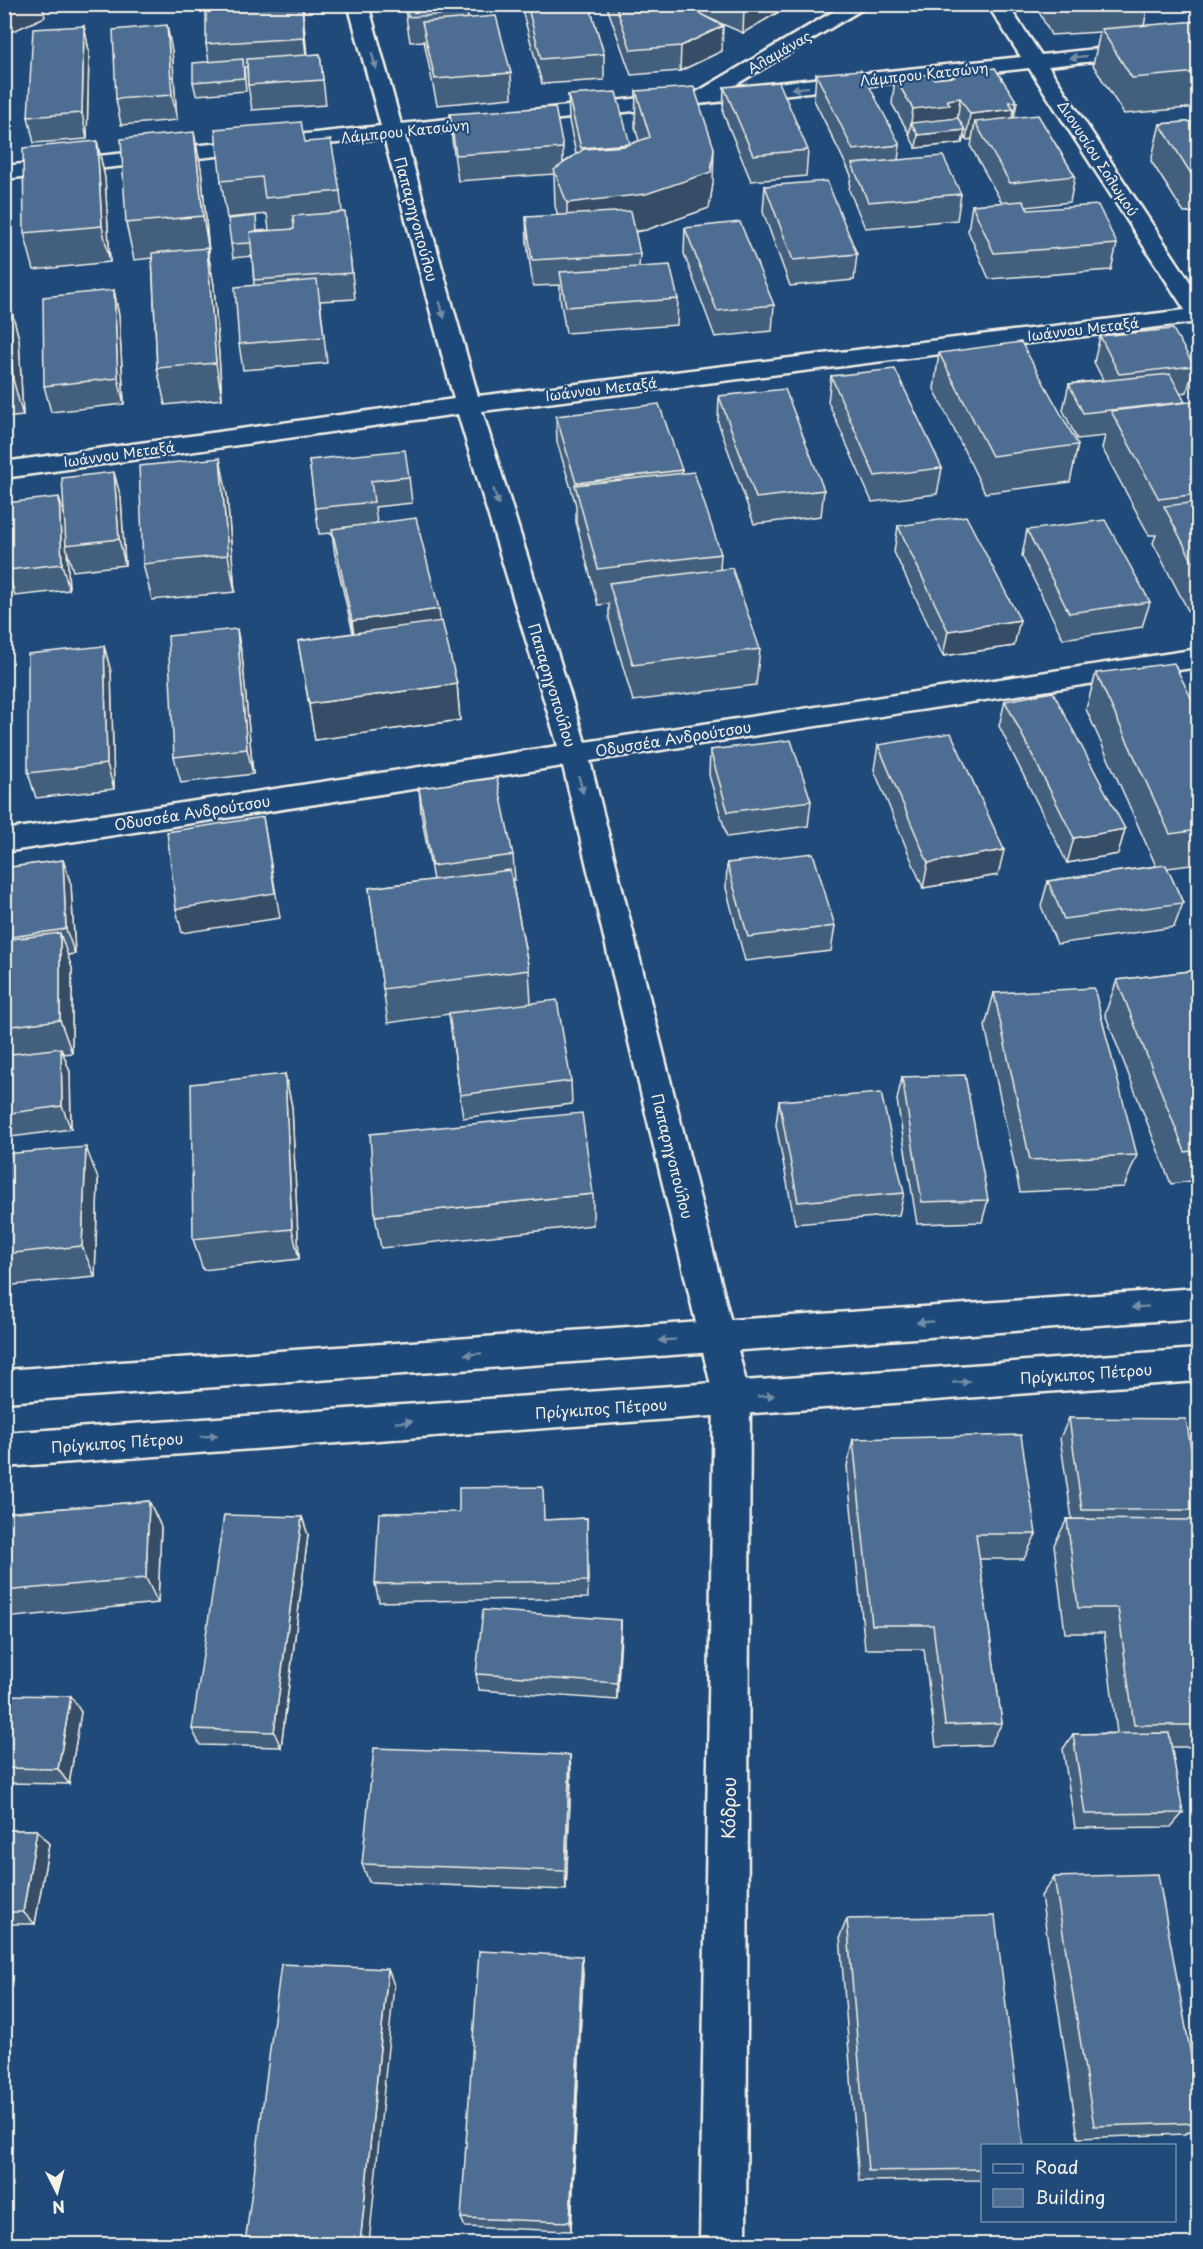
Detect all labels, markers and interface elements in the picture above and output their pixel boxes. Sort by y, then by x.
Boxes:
street label: Αλαμάνας [743,25,815,79]
one-way arrow [370,52,379,70]
one-way arrow [1068,52,1087,62]
street label: Λάμπρου Κατσώνη [859,57,989,91]
one-way arrow [791,83,810,92]
street label: Διονυσίου Σολωμού [1053,96,1143,220]
street label: Λάμπρου Κατσώνη [340,114,470,148]
street label: Παπαρηγοπούλου [389,154,445,284]
one-way arrow [437,301,447,319]
street label: Ιωάννου Μεταξά [1026,312,1140,346]
street label: Ιωάννου Μεταξά [544,372,658,406]
street label: Ιωάννου Μεταξά [62,436,176,472]
one-way arrow [492,488,501,506]
street label: Παπαρηγοπούλου [523,620,583,750]
street label: Οδυσσέα Ανδρούτσου [593,714,753,762]
one-way arrow [577,775,587,794]
street label: Οδυσσέα Ανδρούτσου [112,788,272,836]
street label: Παπαρηγοπούλου [646,1091,700,1221]
one-way arrow [1131,1302,1150,1312]
one-way arrow [915,1317,934,1327]
one-way arrow [658,1335,677,1345]
one-way arrow [463,1349,482,1358]
street label: Πρίγκιπος Πέτρου [1019,1357,1153,1389]
one-way arrow [951,1377,970,1387]
one-way arrow [757,1391,776,1400]
street label: Πρίγκιπος Πέτρου [534,1392,668,1424]
one-way arrow [395,1417,414,1426]
street label: Πρίγκιπος Πέτρου [50,1426,184,1458]
one-way arrow [200,1431,219,1440]
street label: Κόδρου [714,1777,742,1839]
legend [981,2144,1176,2222]
text: Road [1035,2153,1079,2180]
north arrow [27,2162,87,2222]
text: Building [1035,2183,1105,2210]
text: N [51,2195,66,2221]

